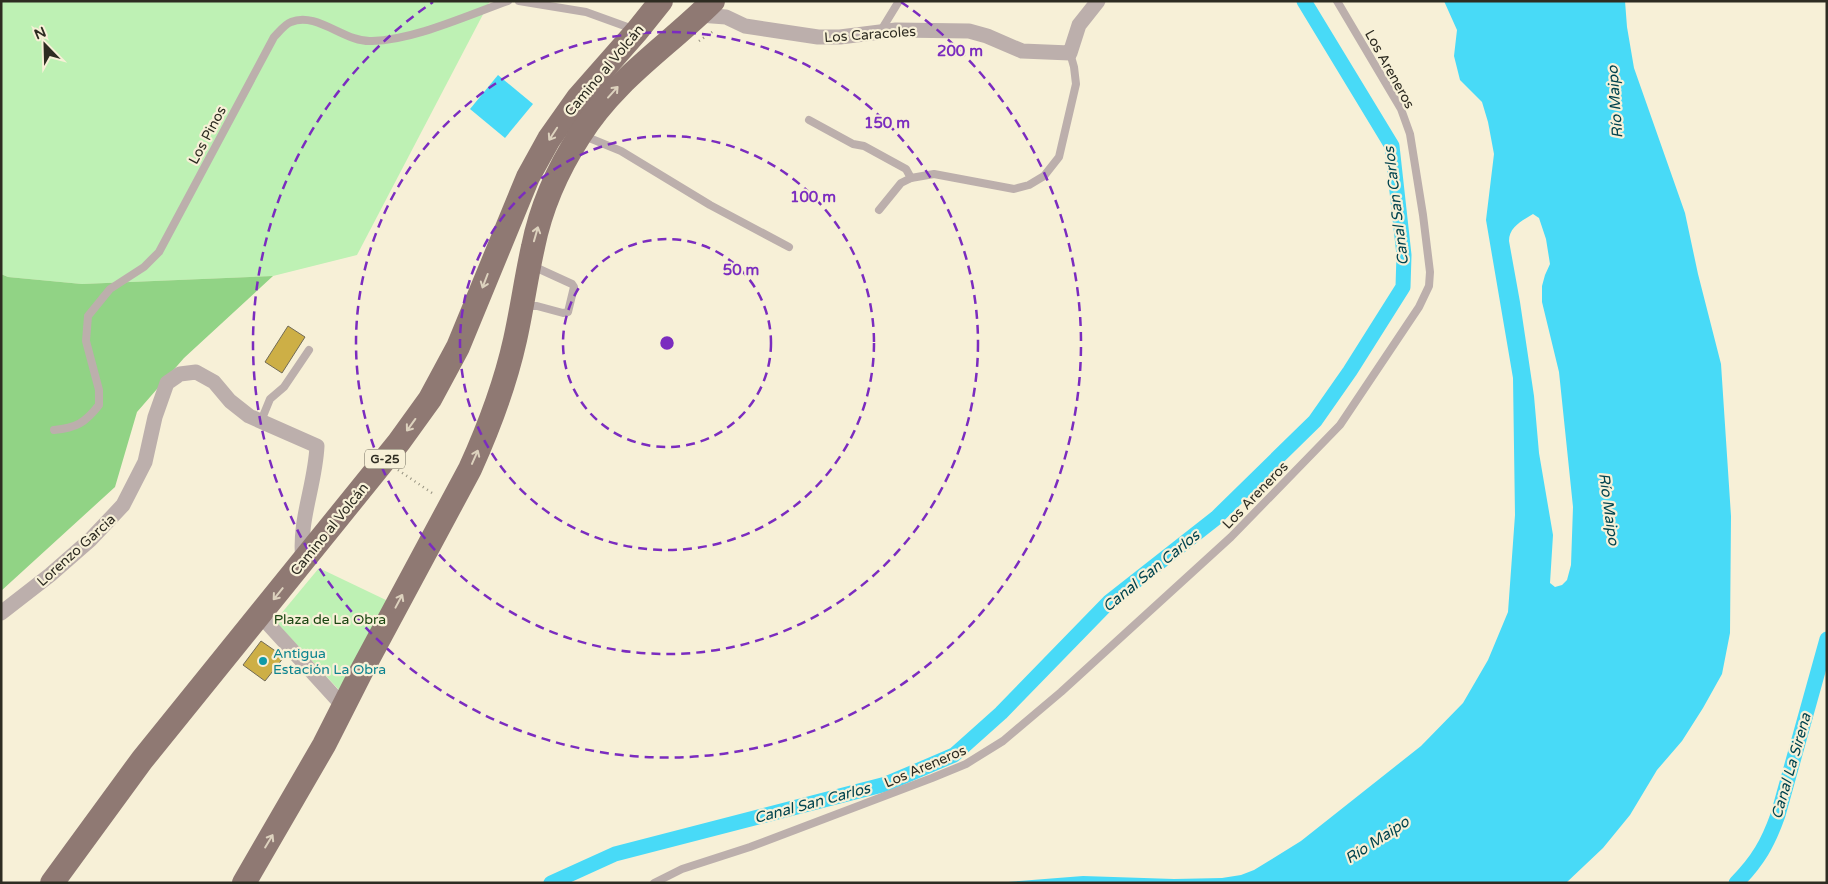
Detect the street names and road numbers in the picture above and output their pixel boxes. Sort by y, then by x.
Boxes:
street label: Camino al Volcán [561,21,648,120]
street label: Los Caracoles [824,23,917,46]
street label: Los Areneros [1361,27,1418,112]
street label: Los Pinos [185,103,230,167]
road number: G-25 [365,449,405,468]
street label: Los Areneros [1219,458,1292,533]
street label: Camino al Volcán [287,480,372,579]
street label: Lorenzo Garcia [34,511,119,590]
street label: Los Areneros [882,741,969,791]

